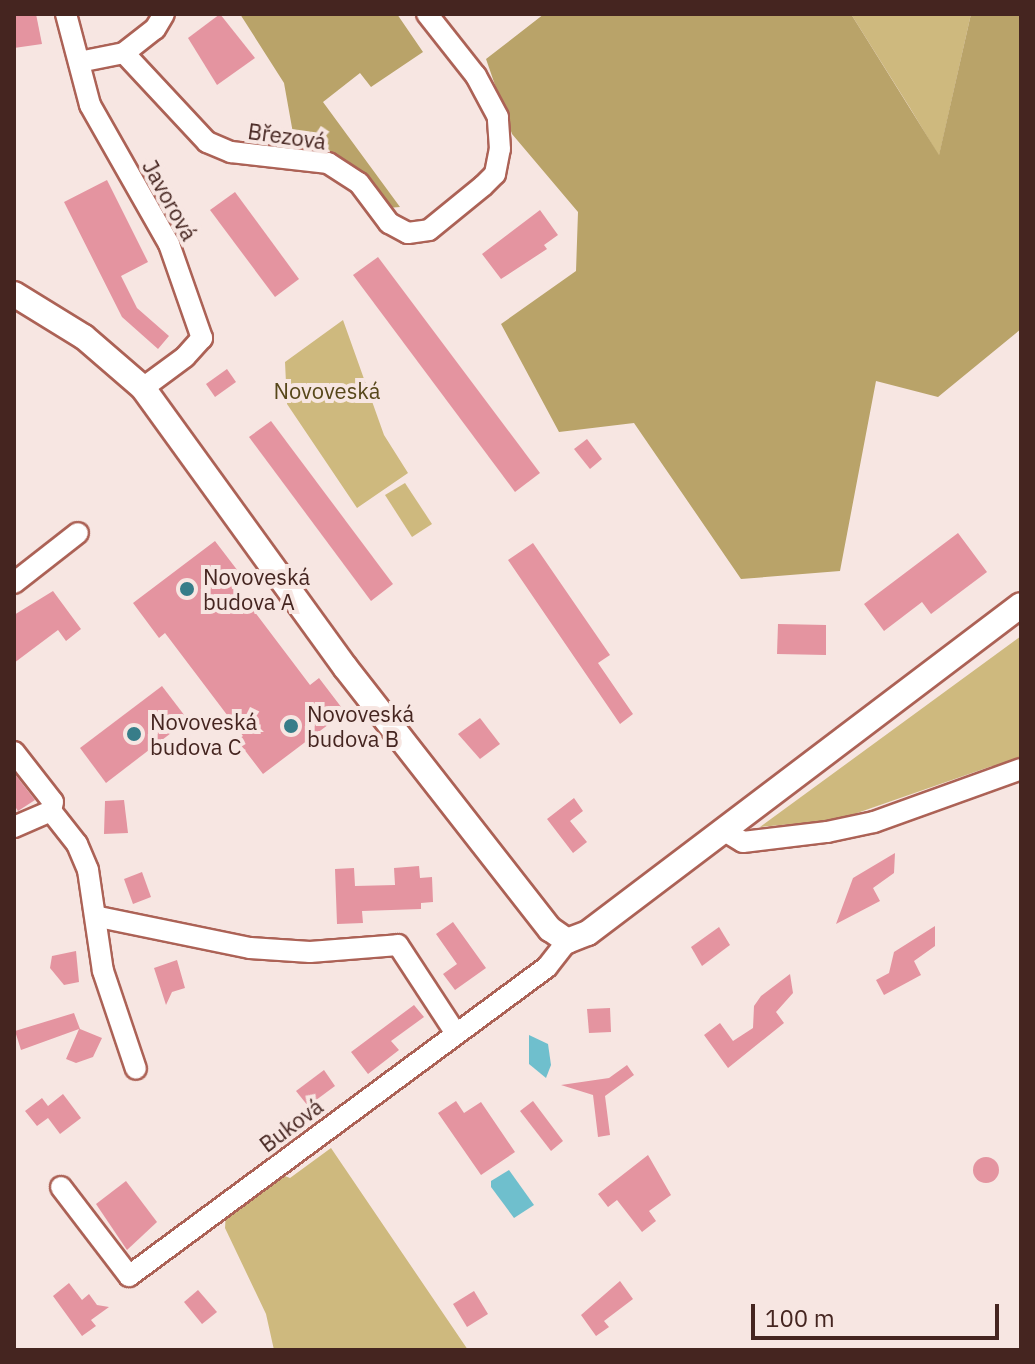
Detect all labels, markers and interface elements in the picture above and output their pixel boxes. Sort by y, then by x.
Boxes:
street label: Březová [246,117,328,155]
street label: Javorová [137,155,203,245]
park label: Novoveská [273,378,381,404]
place label: Novoveská budova A [203,563,310,614]
marker: Novoveská budova A [178,580,196,598]
place label: Novoveská budova B [307,700,414,752]
place label: Novoveská budova C [150,708,257,760]
marker: Novoveská budova B [282,717,300,735]
marker: Novoveská budova C [125,725,143,743]
street label: Buková [254,1093,328,1157]
scale bar [755,1288,1003,1338]
text: 100 m [765,1302,835,1334]

